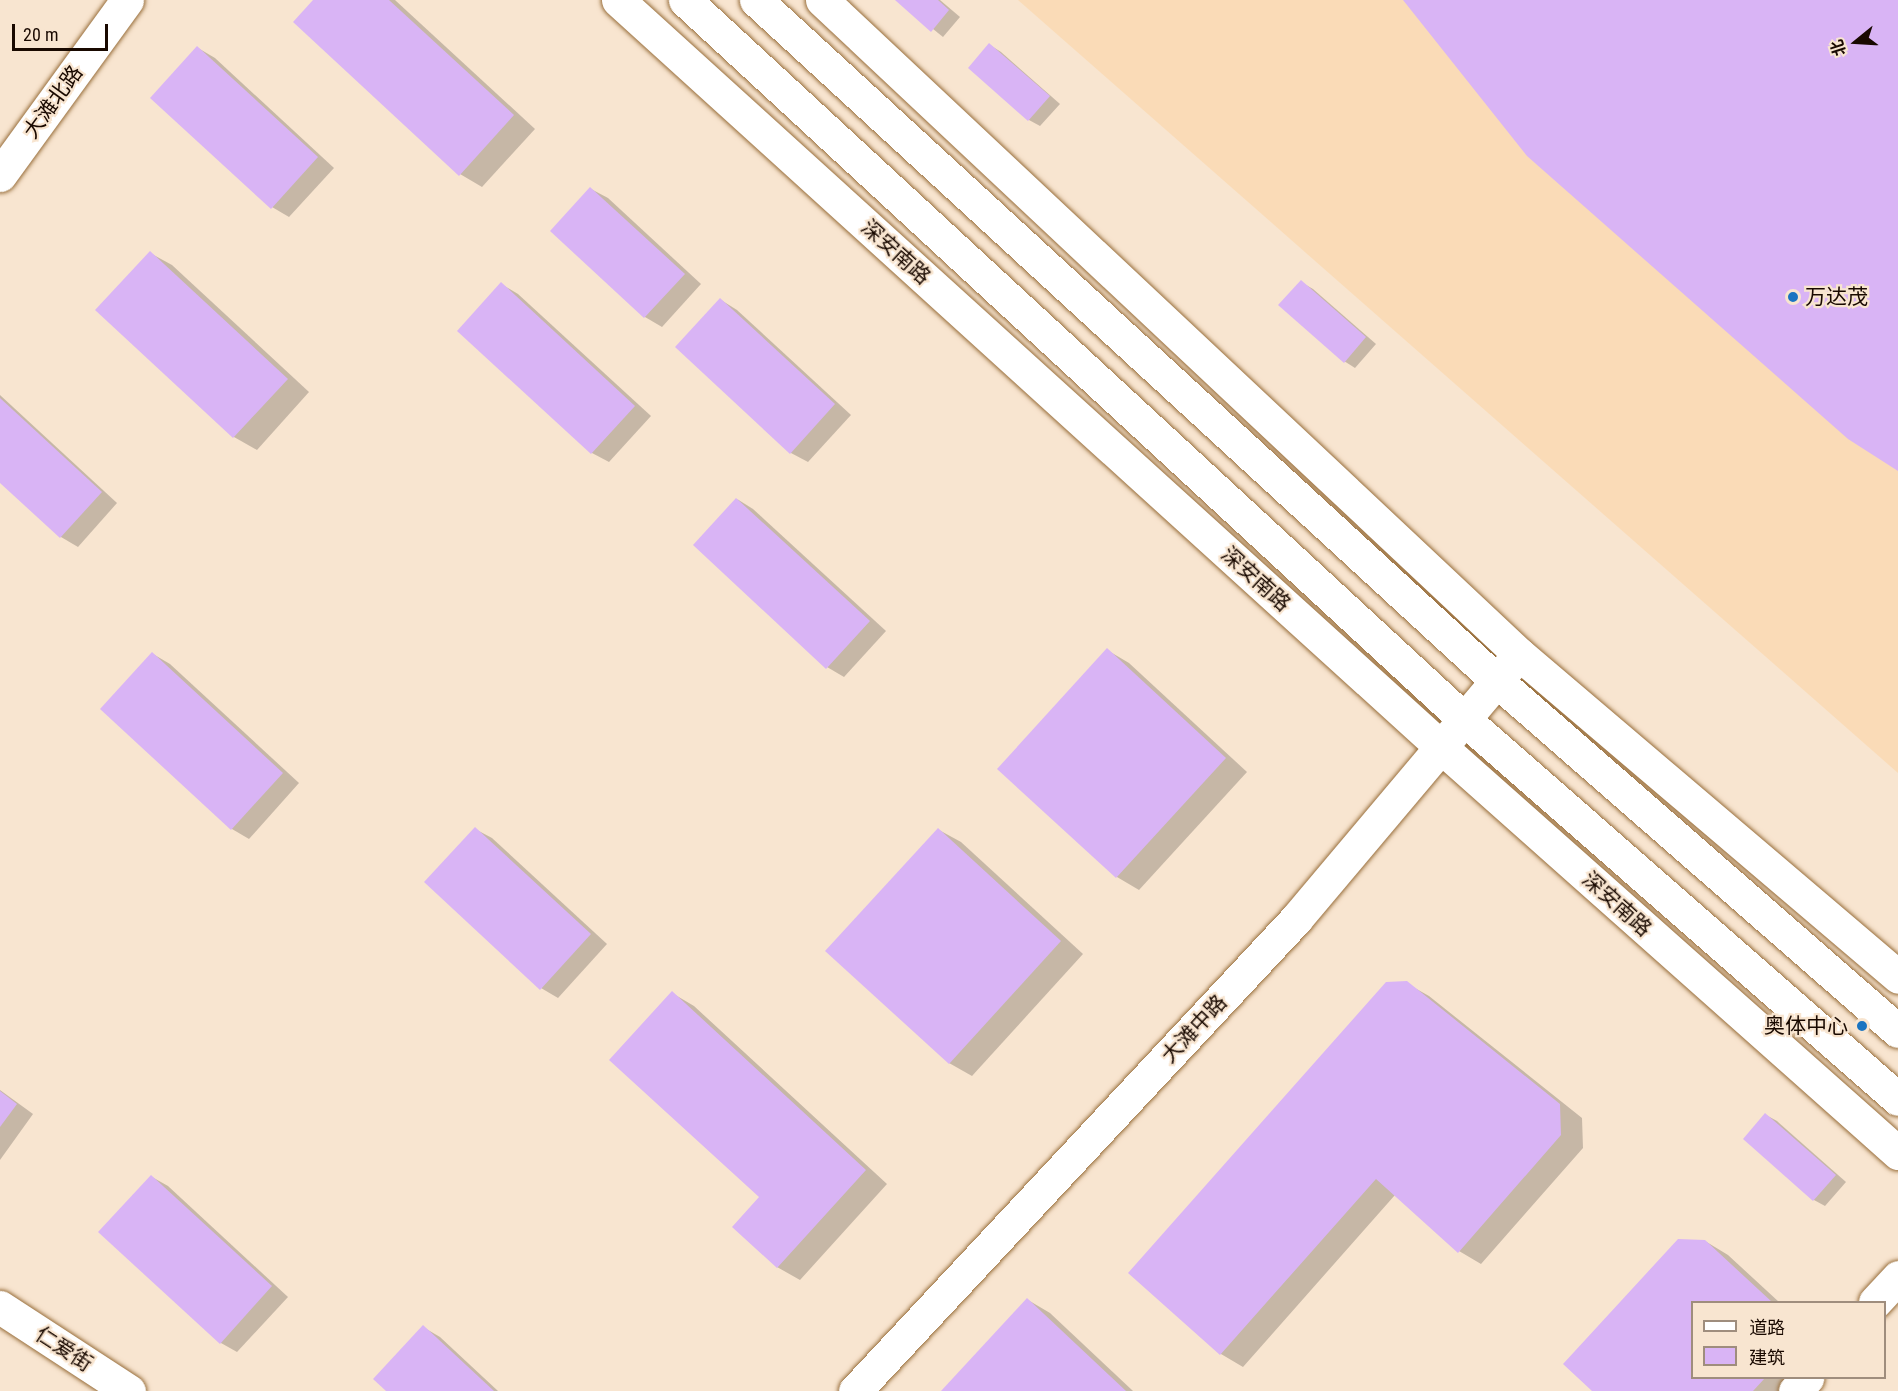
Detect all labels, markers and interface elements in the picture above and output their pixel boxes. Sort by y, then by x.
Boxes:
scale bar [15,12,111,50]
north arrow [1826,12,1886,72]
text: 20 m [23,24,58,45]
text: 北 [1827,37,1850,58]
street label: 大滩北路 [18,61,88,143]
street label: 深安南路 [856,215,936,289]
place label: 万达茂 [1805,284,1868,310]
marker: 万达茂 [1786,290,1800,304]
street label: 深安南路 [1216,542,1296,616]
street label: 深安南路 [1577,867,1657,941]
street label: 大滩中路 [1156,990,1232,1068]
place label: 奥体中心 [1764,1013,1848,1039]
marker: 奥体中心 [1853,1017,1871,1035]
legend [1691,1301,1886,1379]
text: 道路 [1749,1317,1785,1338]
street label: 仁爱街 [31,1321,97,1377]
text: 建筑 [1749,1347,1785,1368]

